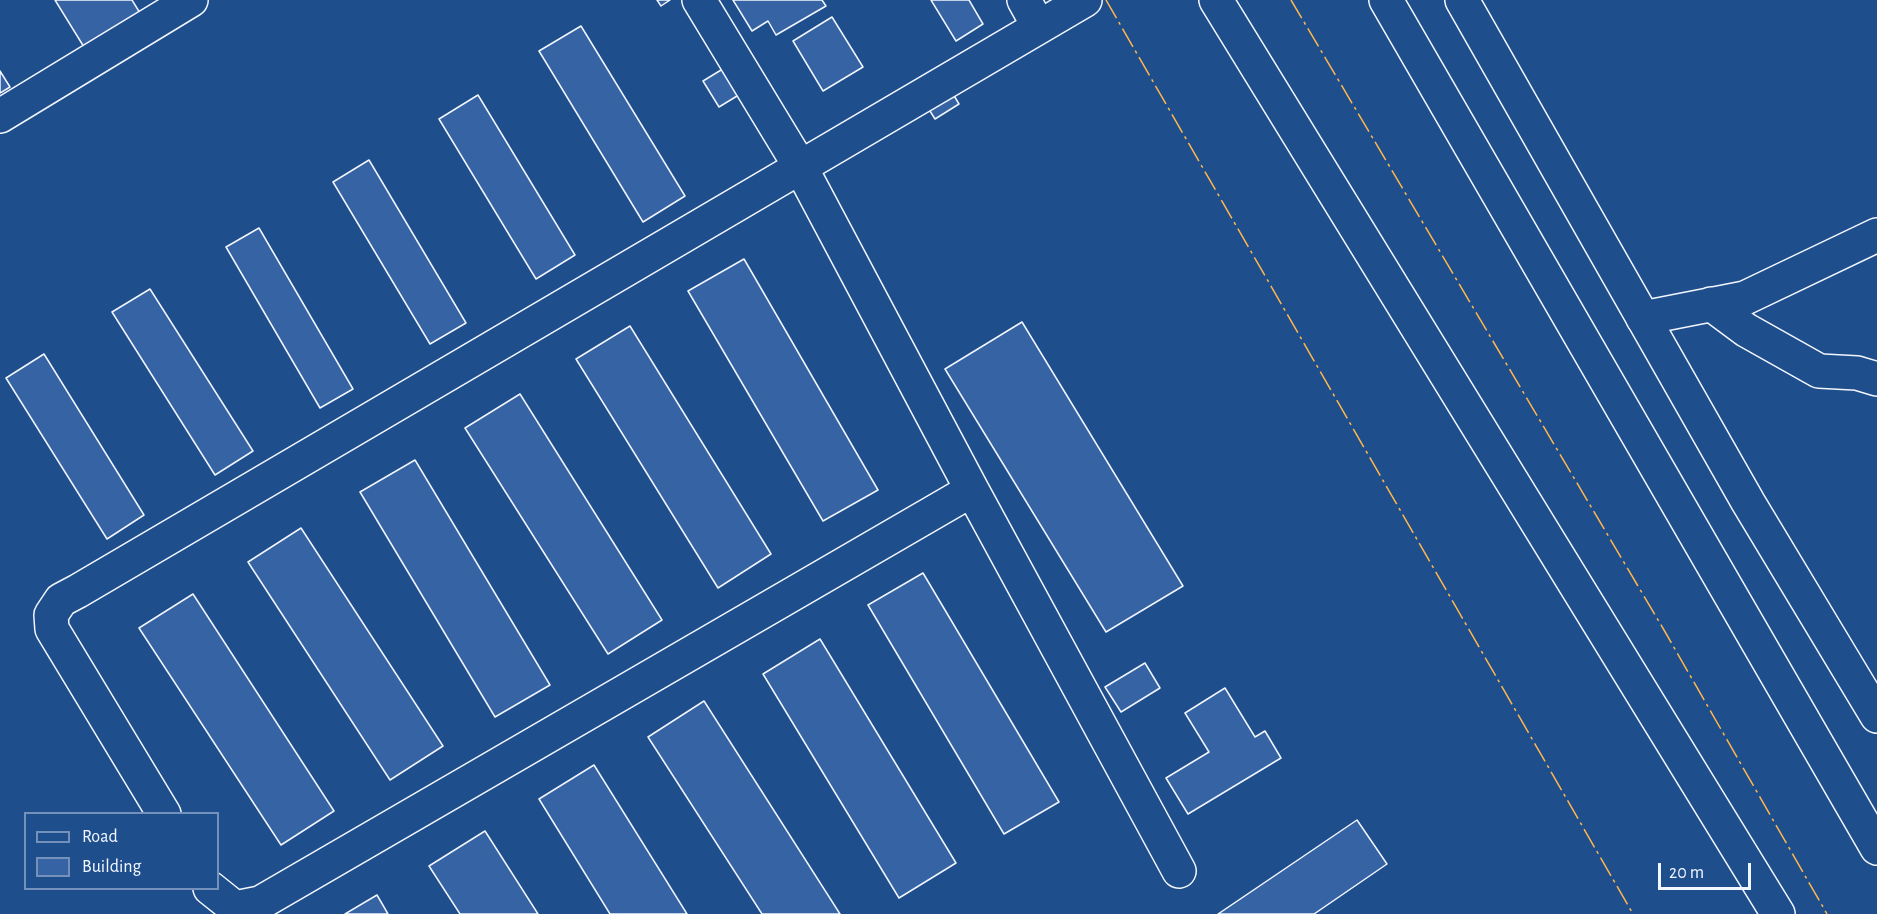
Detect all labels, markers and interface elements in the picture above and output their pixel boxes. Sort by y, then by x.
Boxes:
legend [24,812,219,890]
text: Road [82,828,118,846]
scale bar [1661,851,1754,889]
text: Building [82,858,141,876]
text: 20 m [1669,864,1704,882]

